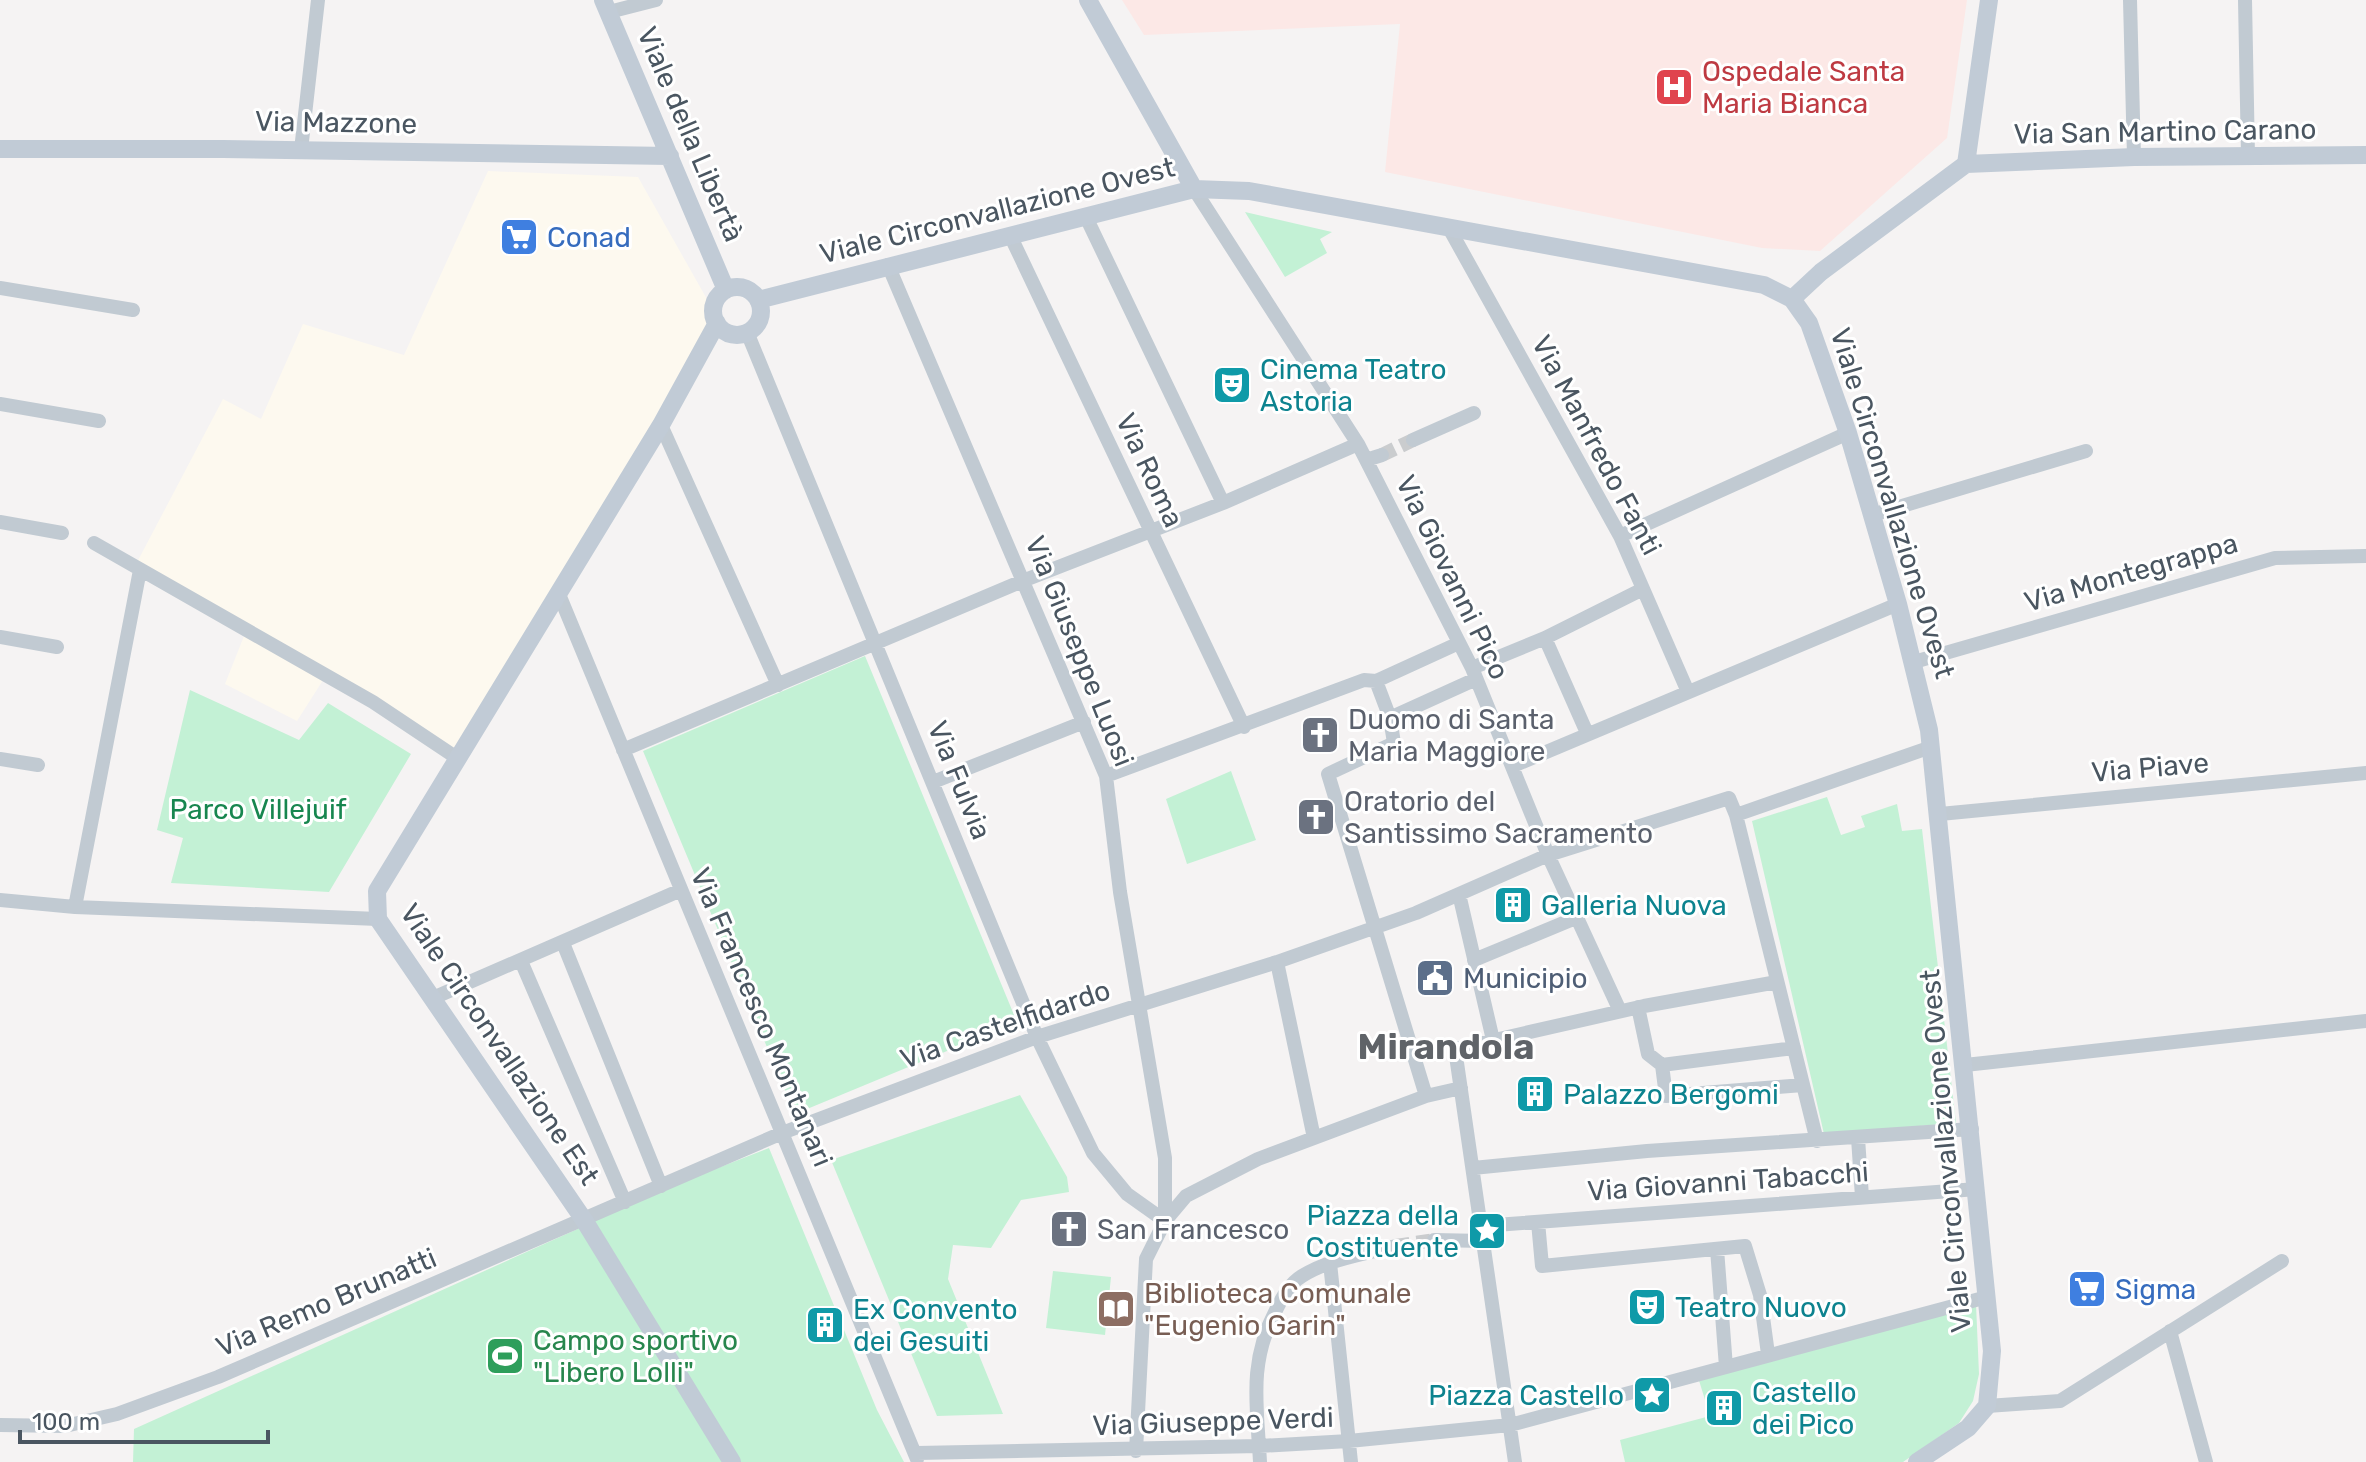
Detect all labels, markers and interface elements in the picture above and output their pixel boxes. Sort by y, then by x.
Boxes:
street label: Viale della Libertà [630,22,751,247]
place label: Ospedale Santa Maria Bianca [1702,55,1905,120]
hospital icon: Ospedale Santa Maria Bianca [1653,66,1695,108]
street label: Via Mazzone [255,105,417,140]
street label: Via San Martino Carano [2013,112,2317,151]
street label: Viale Circonvallazione Ovest [816,150,1178,271]
supermarket icon: Conad [498,216,540,258]
place label: Conad [547,221,631,254]
street label: Viale Circonvallazione Ovest [1823,324,1962,682]
street label: Via Manfredo Fanti [1525,330,1668,561]
place label: Cinema Teatro Astoria [1260,353,1447,418]
theatre icon: Cinema Teatro Astoria [1211,364,1253,406]
street label: Via Roma [1109,408,1190,532]
street label: Via Giovanni Pico [1389,470,1516,685]
street label: Via Montegrappa [2021,526,2242,619]
street label: Via Giuseppe Luosi [1018,531,1141,771]
place label: Duomo di Santa Maria Maggiore [1348,703,1554,768]
church icon: Duomo di Santa Maria Maggiore [1299,714,1341,756]
street label: Via Fulvia [921,716,998,844]
street label: Via Piave [2090,746,2210,789]
place label: Oratorio del Santissimo Sacramento [1344,785,1653,850]
park label: Parco Villejuif [170,793,347,826]
church icon: Oratorio del Santissimo Sacramento [1295,796,1337,838]
street label: Via Francesco Montanari [684,863,839,1172]
building icon: Galleria Nuova [1492,884,1534,926]
place label: Galleria Nuova [1541,889,1727,922]
street label: Viale Circonvallazione Est [393,897,606,1191]
public building icon: Municipio [1414,957,1456,999]
place label: Municipio [1463,962,1588,995]
street label: Viale Circonvallazione Ovest [1913,968,1978,1334]
street label: Via Castelfidardo [896,973,1114,1076]
district label: Mirandola [1358,1025,1534,1068]
building icon: Palazzo Bergomi [1514,1073,1556,1115]
place label: Palazzo Bergomi [1563,1078,1779,1111]
street label: Via Giovanni Tabacchi [1586,1155,1870,1208]
place label: Piazza della Costituente [1305,1199,1459,1264]
church icon: San Francesco [1048,1208,1090,1250]
place icon: Piazza della Costituente [1466,1210,1508,1252]
place label: San Francesco [1097,1213,1289,1246]
street label: Via Remo Brunatti [211,1241,441,1364]
supermarket icon: Sigma [2066,1268,2108,1310]
place label: Sigma [2115,1273,2196,1306]
place label: Biblioteca Comunale "Eugenio Garin" [1144,1277,1411,1342]
theatre icon: Teatro Nuovo [1626,1286,1668,1328]
library icon: Biblioteca Comunale "Eugenio Garin" [1095,1288,1137,1330]
place label: Teatro Nuovo [1675,1291,1847,1324]
place label: Ex Convento dei Gesuiti [853,1293,1018,1358]
building icon: Ex Convento dei Gesuiti [804,1304,846,1346]
place label: Campo sportivo "Libero Lolli" [533,1324,738,1389]
sports icon: Campo sportivo "Libero Lolli" [484,1335,526,1377]
place icon: Piazza Castello [1631,1374,1673,1416]
place label: Castello dei Pico [1752,1376,1857,1441]
place label: Piazza Castello [1428,1379,1624,1412]
building icon: Castello dei Pico [1703,1387,1745,1429]
scale bar [20,1394,268,1444]
street label: Via Giuseppe Verdi [1092,1401,1334,1442]
text: 100 m [32,1408,100,1436]

